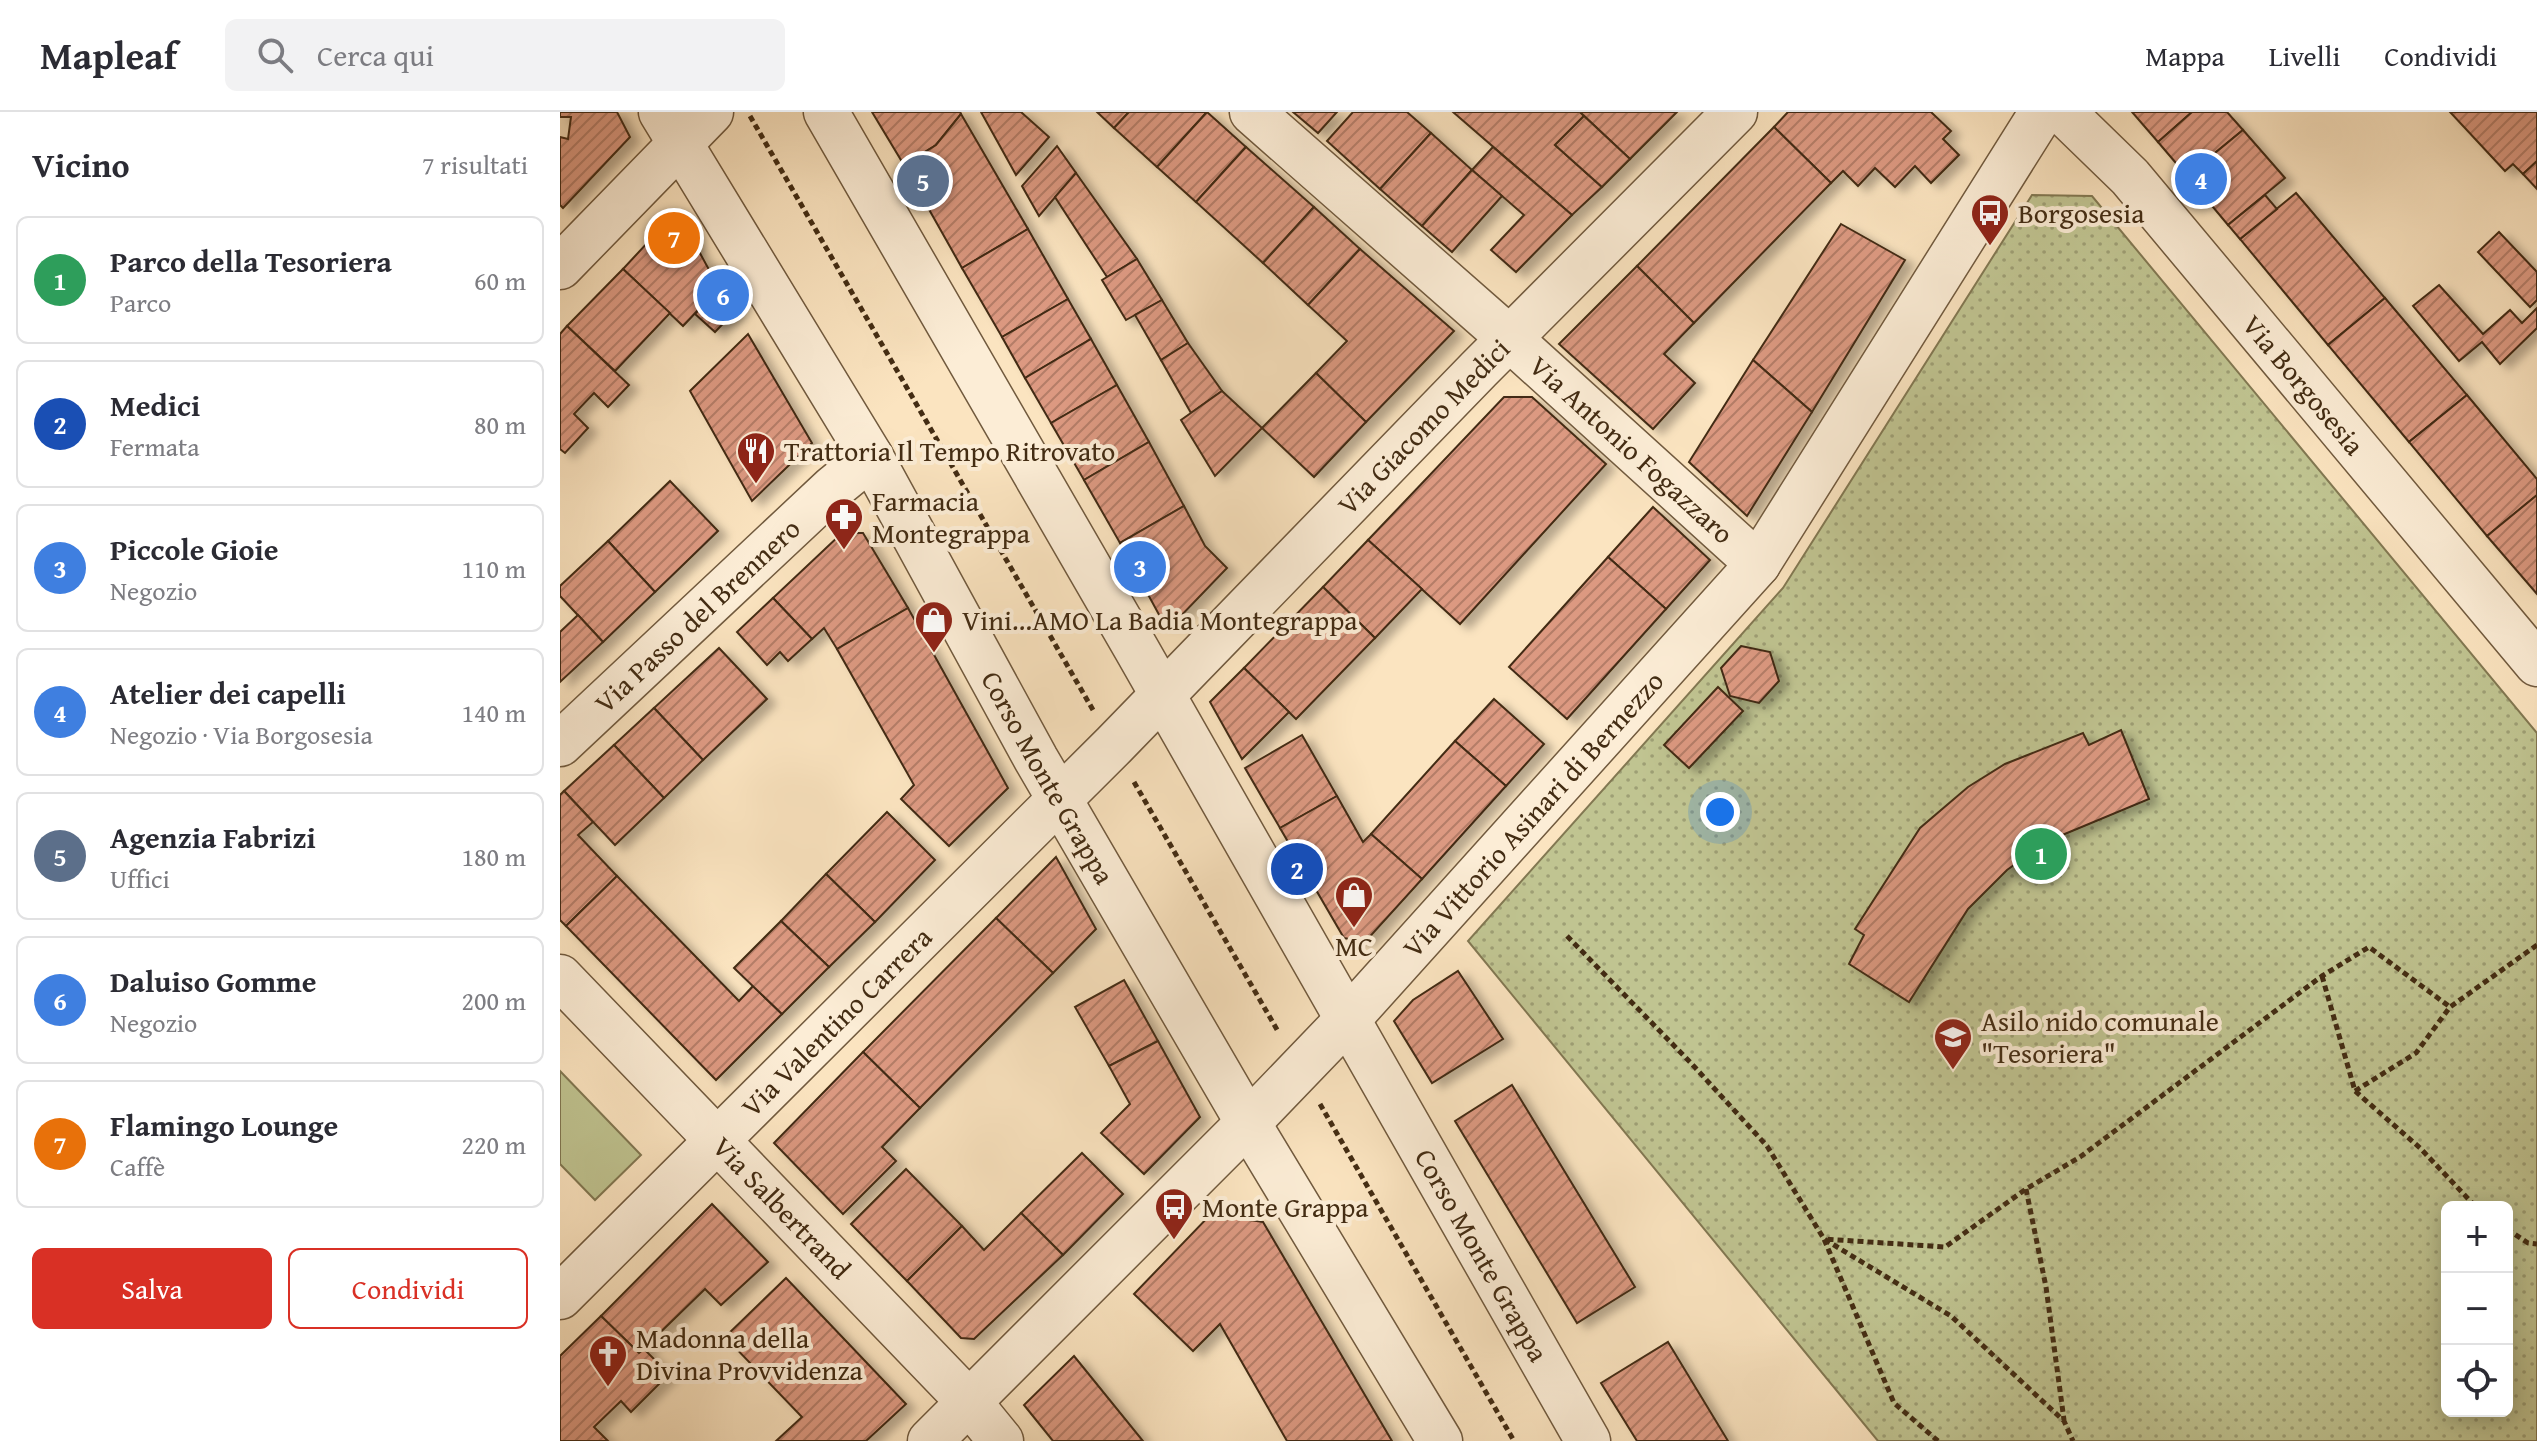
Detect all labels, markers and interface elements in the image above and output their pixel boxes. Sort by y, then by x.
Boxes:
search box [225,19,785,91]
text: Mapleaf [40,27,177,83]
icon: search [253,33,297,77]
text: Cerca qui [317,33,434,77]
text: Mappa [2145,35,2225,76]
text: Livelli [2269,35,2340,76]
text: Condividi [2384,35,2497,76]
text: Vicino [32,140,130,189]
text: 7 risultati [422,145,528,184]
pin: 4 [2175,149,2227,209]
pin: 5 [897,151,949,211]
bus stop icon: Borgosesia [1969,192,2011,247]
place label: Borgosesia [2018,192,2145,233]
pin: 7 [648,208,700,268]
text: Parco della Tesoriera [110,239,392,283]
text: 1 [53,261,67,300]
text: 60 m [474,261,526,300]
pin: 6 [697,265,749,325]
text: Parco [110,283,171,322]
street label: Via Borgosesia [2233,305,2375,464]
street label: Via Giacomo Medici [1327,328,1519,524]
street label: Via Antonio Fogazzaro [1521,345,1744,553]
text: Medici [110,383,200,427]
text: 2 [53,405,67,444]
text: 80 m [474,405,526,444]
text: Fermata [110,427,200,466]
restaurant icon: Trattoria Il Tempo Ritrovato [735,430,777,485]
place label: Trattoria Il Tempo Ritrovato [784,430,1115,471]
place label: Farmacia Montegrappa [872,480,1031,553]
pharmacy icon: Farmacia Montegrappa [823,496,865,551]
street label: Via Passo del Brennero [585,508,809,722]
text: Piccole Gioie [110,527,279,571]
pin: 3 [1114,537,1166,597]
text: 3 [53,549,67,588]
text: 110 m [461,549,526,588]
text: Negozio [110,571,197,610]
shop icon: Vini...AMO La Badia Montegrappa [913,599,955,654]
place label: Vini...AMO La Badia Montegrappa [962,599,1358,640]
street label: Via Vittorio Asinari di Bernezzo [1392,661,1673,966]
street label: Corso Monte Grappa [972,663,1126,892]
text: Atelier dei capelli [110,671,346,715]
text: 4 [53,693,67,732]
text: 140 m [461,693,526,732]
text: Negozio · Via Borgosesia [110,715,373,754]
your location [1700,792,1740,832]
text: Agenzia Fabrizi [110,815,316,859]
pin: 1 [2015,824,2067,884]
text: 5 [53,837,67,876]
text: 180 m [461,837,526,876]
pin: 2 [1271,839,1323,899]
text: Uffici [110,859,170,898]
shop icon: MC [1333,874,1375,929]
street label: Via Valentino Carrera [731,916,941,1126]
place label: MC [1335,925,1373,966]
text: Daluiso Gomme [110,959,317,1003]
text: 6 [53,981,67,1020]
text: 200 m [461,981,526,1020]
place label: Asilo nido comunale "Tesoriera" [1981,1000,2219,1073]
text: Negozio [110,1003,197,1042]
school or university icon: Asilo nido comunale "Tesoriera" [1932,1016,1974,1071]
text: Flamingo Lounge [110,1103,338,1147]
text: 7 [53,1125,67,1164]
text: 220 m [461,1125,526,1164]
street label: Via Salbertrand [703,1126,861,1288]
street label: Corso Monte Grappa [1405,1141,1560,1370]
text: Caffè [110,1147,165,1186]
bus stop icon: Monte Grappa [1153,1186,1195,1241]
place label: Monte Grappa [1202,1186,1369,1227]
map controls [2441,1201,2513,1417]
button: + [2441,1201,2513,1273]
button: Salva [32,1248,272,1329]
button: Condividi [288,1248,528,1329]
button: − [2441,1273,2513,1345]
place label: Madonna della Divina Provvidenza [636,1317,864,1390]
church icon: Madonna della Divina Provvidenza [587,1333,629,1388]
button: locate [2441,1345,2513,1417]

